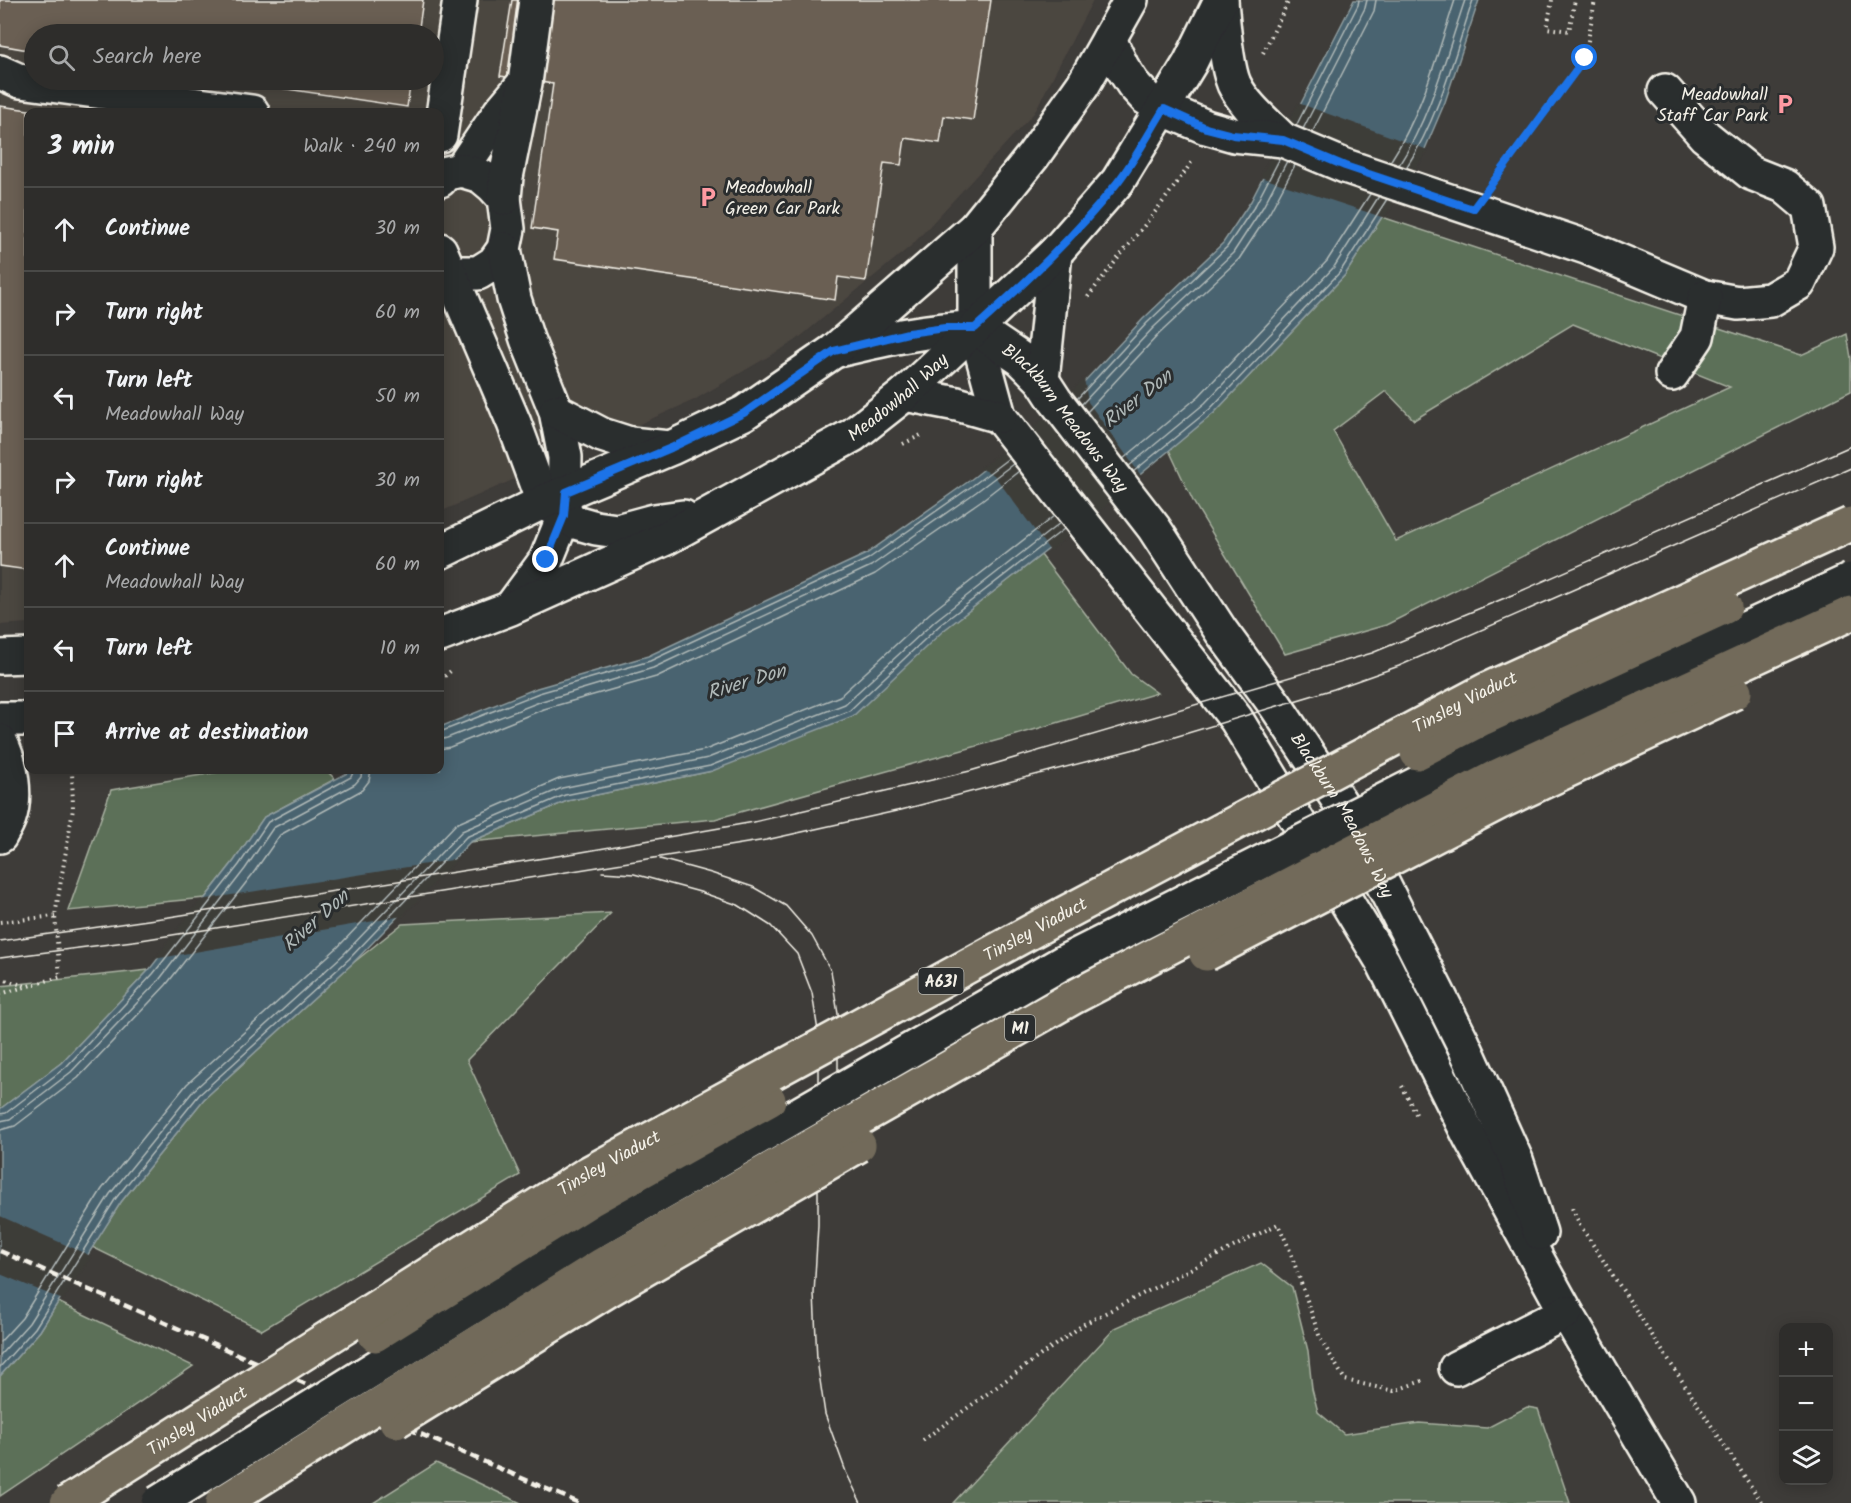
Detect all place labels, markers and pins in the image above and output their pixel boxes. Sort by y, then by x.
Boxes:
place label: Meadowhall Staff Car Park [1657,81,1769,131]
parking icon: Meadowhall Staff Car Park [1773,92,1797,116]
place label: Meadowhall Green Car Park [725,174,841,224]
parking icon: Meadowhall Green Car Park [696,185,720,209]

